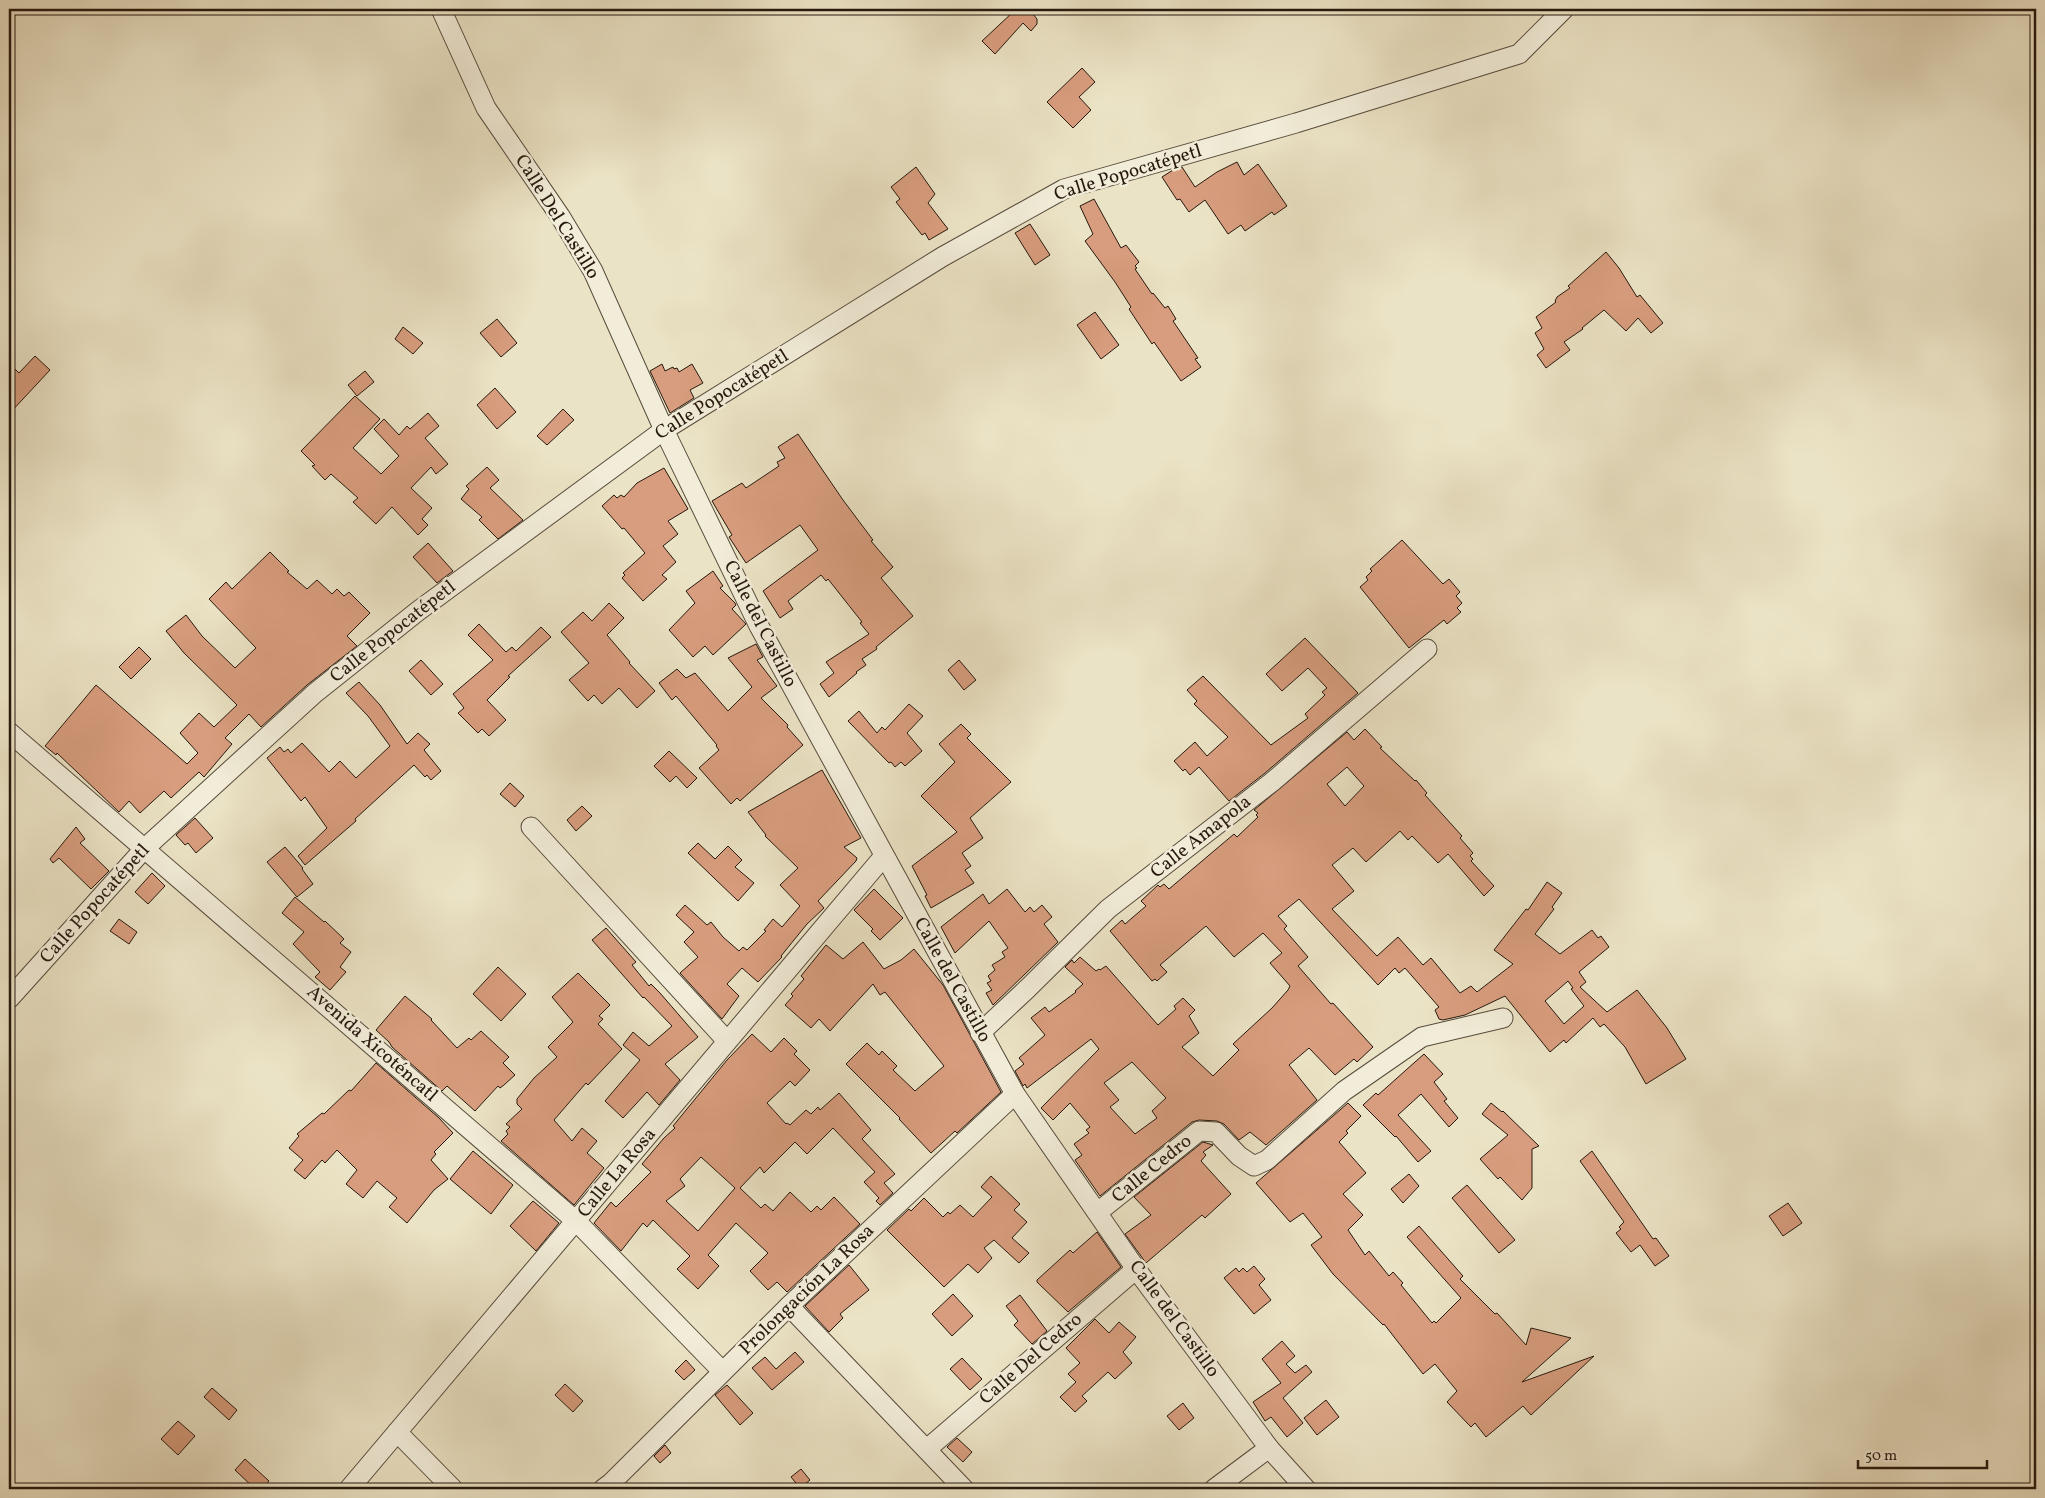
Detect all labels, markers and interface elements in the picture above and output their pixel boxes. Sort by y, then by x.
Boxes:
street label: Calle Popocatépetl [1051,138,1205,208]
street label: Calle Del Castillo [508,150,606,284]
street label: Calle Popocatépetl [650,343,794,447]
street label: Calle del Castillo [717,556,803,692]
street label: Calle Popocatépetl [325,574,462,689]
street label: Calle Amapola [1145,789,1257,885]
street label: Calle Popocatépetl [34,838,156,970]
street label: Calle del Castillo [907,913,997,1047]
street label: Avenida Xicoténcatl [301,980,443,1108]
street label: Calle La Rosa [572,1122,662,1224]
street label: Calle Cedro [1106,1129,1198,1209]
street label: Prolongación La Rosa [734,1219,880,1361]
street label: Calle del Castillo [1123,1255,1225,1383]
street label: Calle Del Cedro [974,1307,1088,1411]
scale bar [1858,1438,1986,1470]
text: 50 m [1865,1446,1897,1467]

